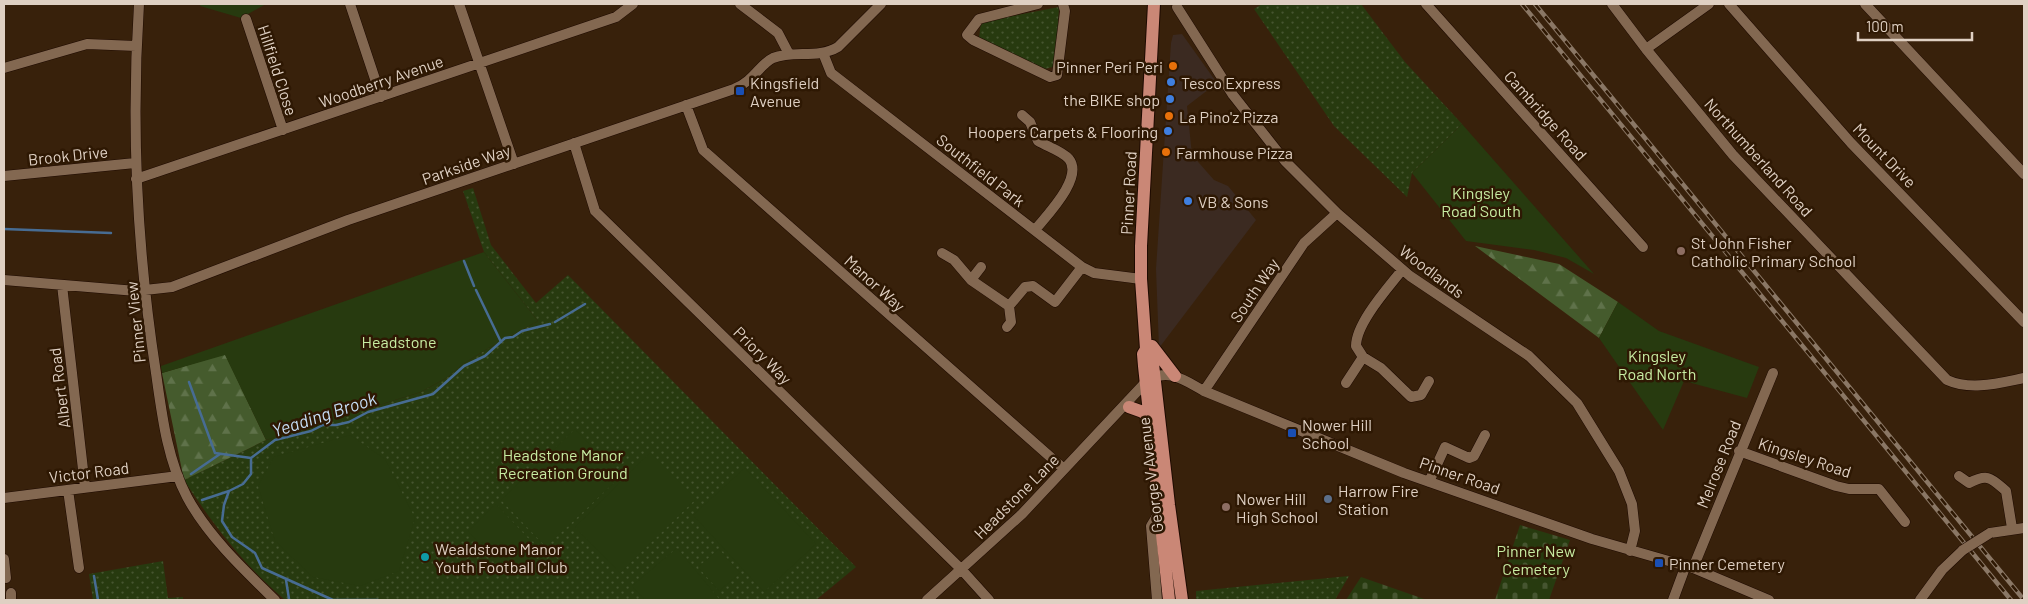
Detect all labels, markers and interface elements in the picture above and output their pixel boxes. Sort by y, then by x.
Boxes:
scale bar [1858,10,1972,42]
text: 100 m [1866,17,1904,35]
street label: Hillfield Close [254,22,302,118]
street label: Woodberry Avenue [316,51,446,111]
place label: Pinner Peri Peri [1056,57,1163,76]
marker: Pinner Peri Peri [1167,60,1179,72]
street label: Cambridge Road [1501,66,1591,164]
place label: Kingsfield Avenue [750,73,819,110]
place label: Tesco Express [1181,73,1281,92]
marker: Tesco Express [1165,76,1177,88]
marker: Kingsfield Avenue [734,85,746,97]
place label: the BIKE shop [1063,90,1160,109]
marker: the BIKE shop [1164,93,1176,105]
street label: Northumberland Road [1701,94,1817,220]
place label: La Pino'z Pizza [1179,107,1278,126]
marker: La Pino'z Pizza [1163,110,1175,122]
street label: Mount Drive [1850,119,1920,191]
place label: Hoopers Carpets & Flooring [968,122,1158,141]
marker: Hoopers Carpets & Flooring [1162,125,1174,137]
street label: Southfield Park [933,130,1029,210]
street label: Parkside Way [419,140,513,188]
street label: Brook Drive [27,141,109,169]
place label: Farmhouse Pizza [1176,143,1293,162]
marker: Farmhouse Pizza [1160,146,1172,158]
street label: Pinner Road [1116,151,1140,235]
park label: Kingsley Road South [1441,183,1521,220]
place label: VB & Sons [1198,192,1269,211]
marker: VB & Sons [1182,195,1194,207]
place label: St John Fisher Catholic Primary School [1691,233,1856,270]
street label: Woodlands [1396,240,1468,302]
marker: St John Fisher Catholic Primary School [1675,245,1687,257]
street label: Manor Way [841,251,910,315]
street label: South Way [1226,254,1283,326]
street label: Pinner View [121,280,149,364]
street label: Priory Way [730,322,796,388]
park label: Headstone [362,332,436,351]
park label: Kingsley Road North [1618,346,1696,383]
street label: Albert Road [45,347,73,429]
water label: Yeading Brook [269,387,379,441]
place label: Nower Hill School [1302,415,1372,452]
street label: George V Avenue [1133,416,1167,534]
street label: Melrose Road [1692,417,1744,511]
marker: Nower Hill School [1286,427,1298,439]
street label: Kingsley Road [1756,433,1854,481]
park label: Headstone Manor Recreation Ground [498,445,628,482]
street label: Headstone Lane [970,450,1062,542]
street label: Pinner Road [1417,452,1503,498]
street label: Victor Road [48,458,130,486]
place label: Harrow Fire Station [1338,481,1419,518]
place label: Nower Hill High School [1236,489,1318,526]
marker: Harrow Fire Station [1322,493,1334,505]
marker: Nower Hill High School [1220,501,1232,513]
place label: Wealdstone Manor Youth Football Club [435,539,568,576]
park label: Pinner New Cemetery [1497,541,1576,578]
marker: Wealdstone Manor Youth Football Club [419,551,431,563]
place label: Pinner Cemetery [1669,554,1785,573]
marker: Pinner Cemetery [1653,557,1665,569]

